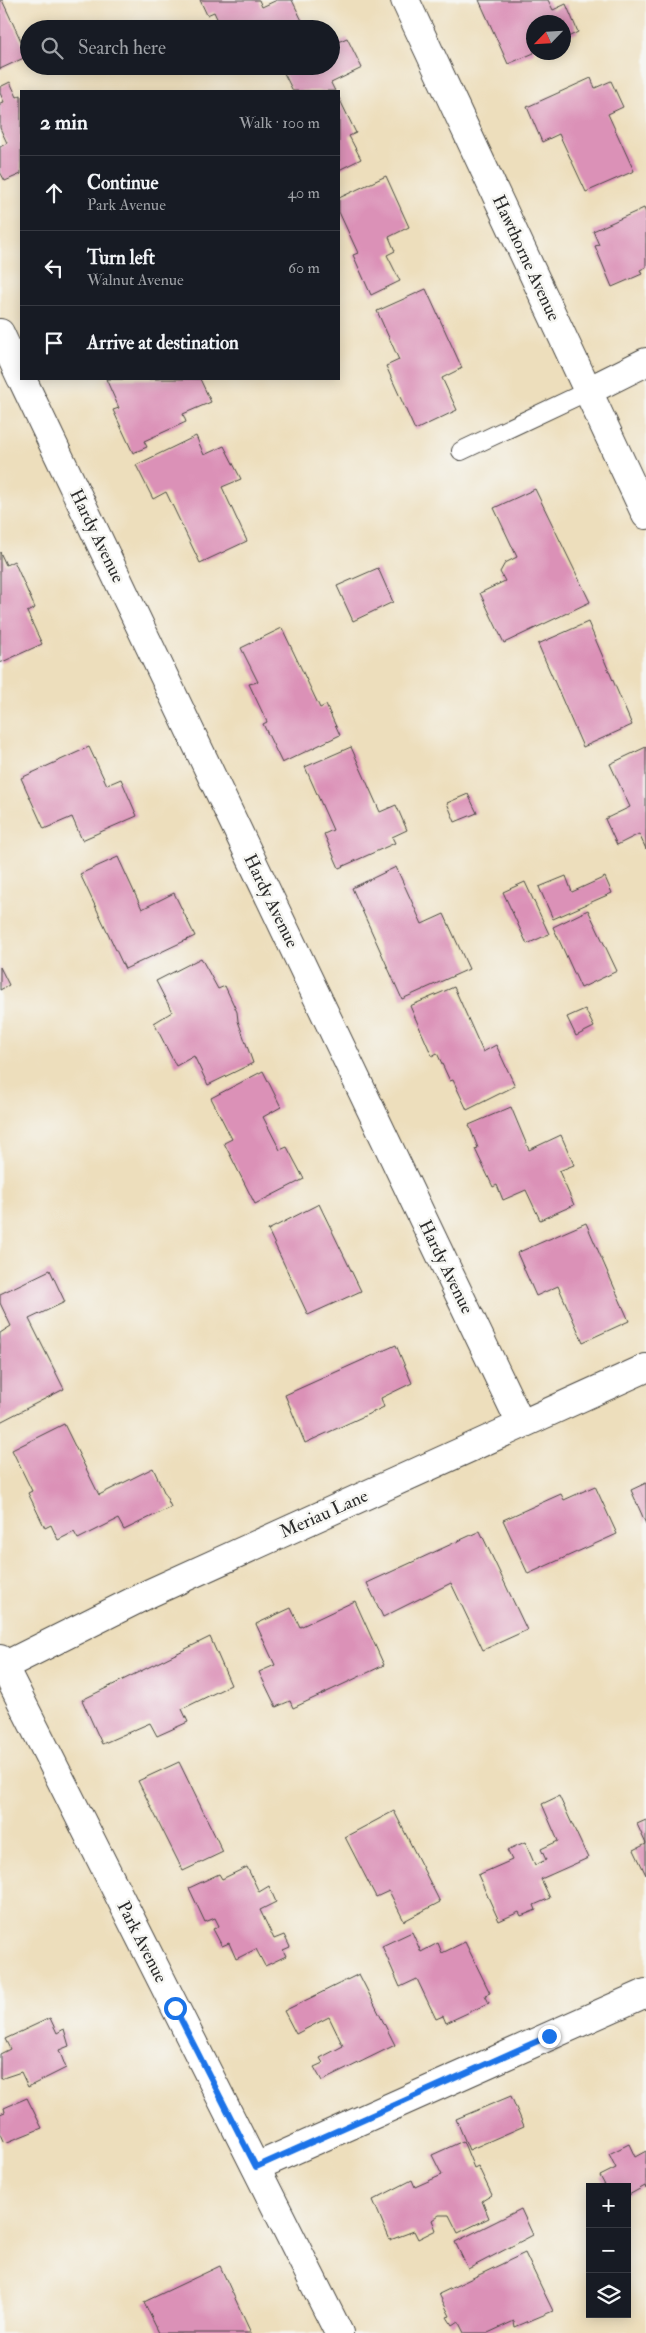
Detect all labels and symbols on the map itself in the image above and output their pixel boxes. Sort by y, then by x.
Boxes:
north arrow [526,15,571,60]
street label: Hawthorne Avenue [487,191,565,325]
street label: Hardy Avenue [64,485,130,587]
street label: Hardy Avenue [238,850,304,952]
street label: Hardy Avenue [413,1216,479,1318]
street label: Meriau Lane [276,1484,372,1544]
street label: Park Avenue [112,1897,173,1987]
route start [164,1997,187,2020]
route end [538,2025,561,2048]

